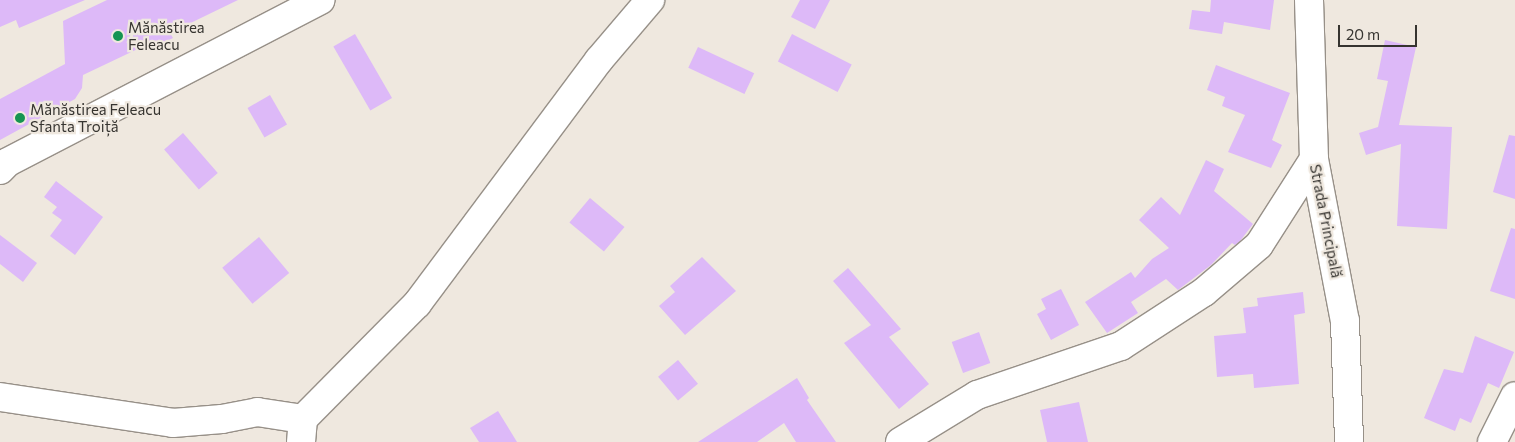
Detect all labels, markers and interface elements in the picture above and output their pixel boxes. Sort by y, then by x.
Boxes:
scale bar [1340,15,1419,47]
place label: Mănăstirea Feleacu [128,18,205,53]
text: 20 m [1346,25,1380,43]
marker: Mănăstirea Feleacu [112,30,124,42]
place label: Mănăstirea Feleacu Sfanta Troiță [30,100,161,135]
marker: Mănăstirea Feleacu Sfanta Troiță [14,112,26,124]
street label: Strada Principală [1306,163,1346,279]

